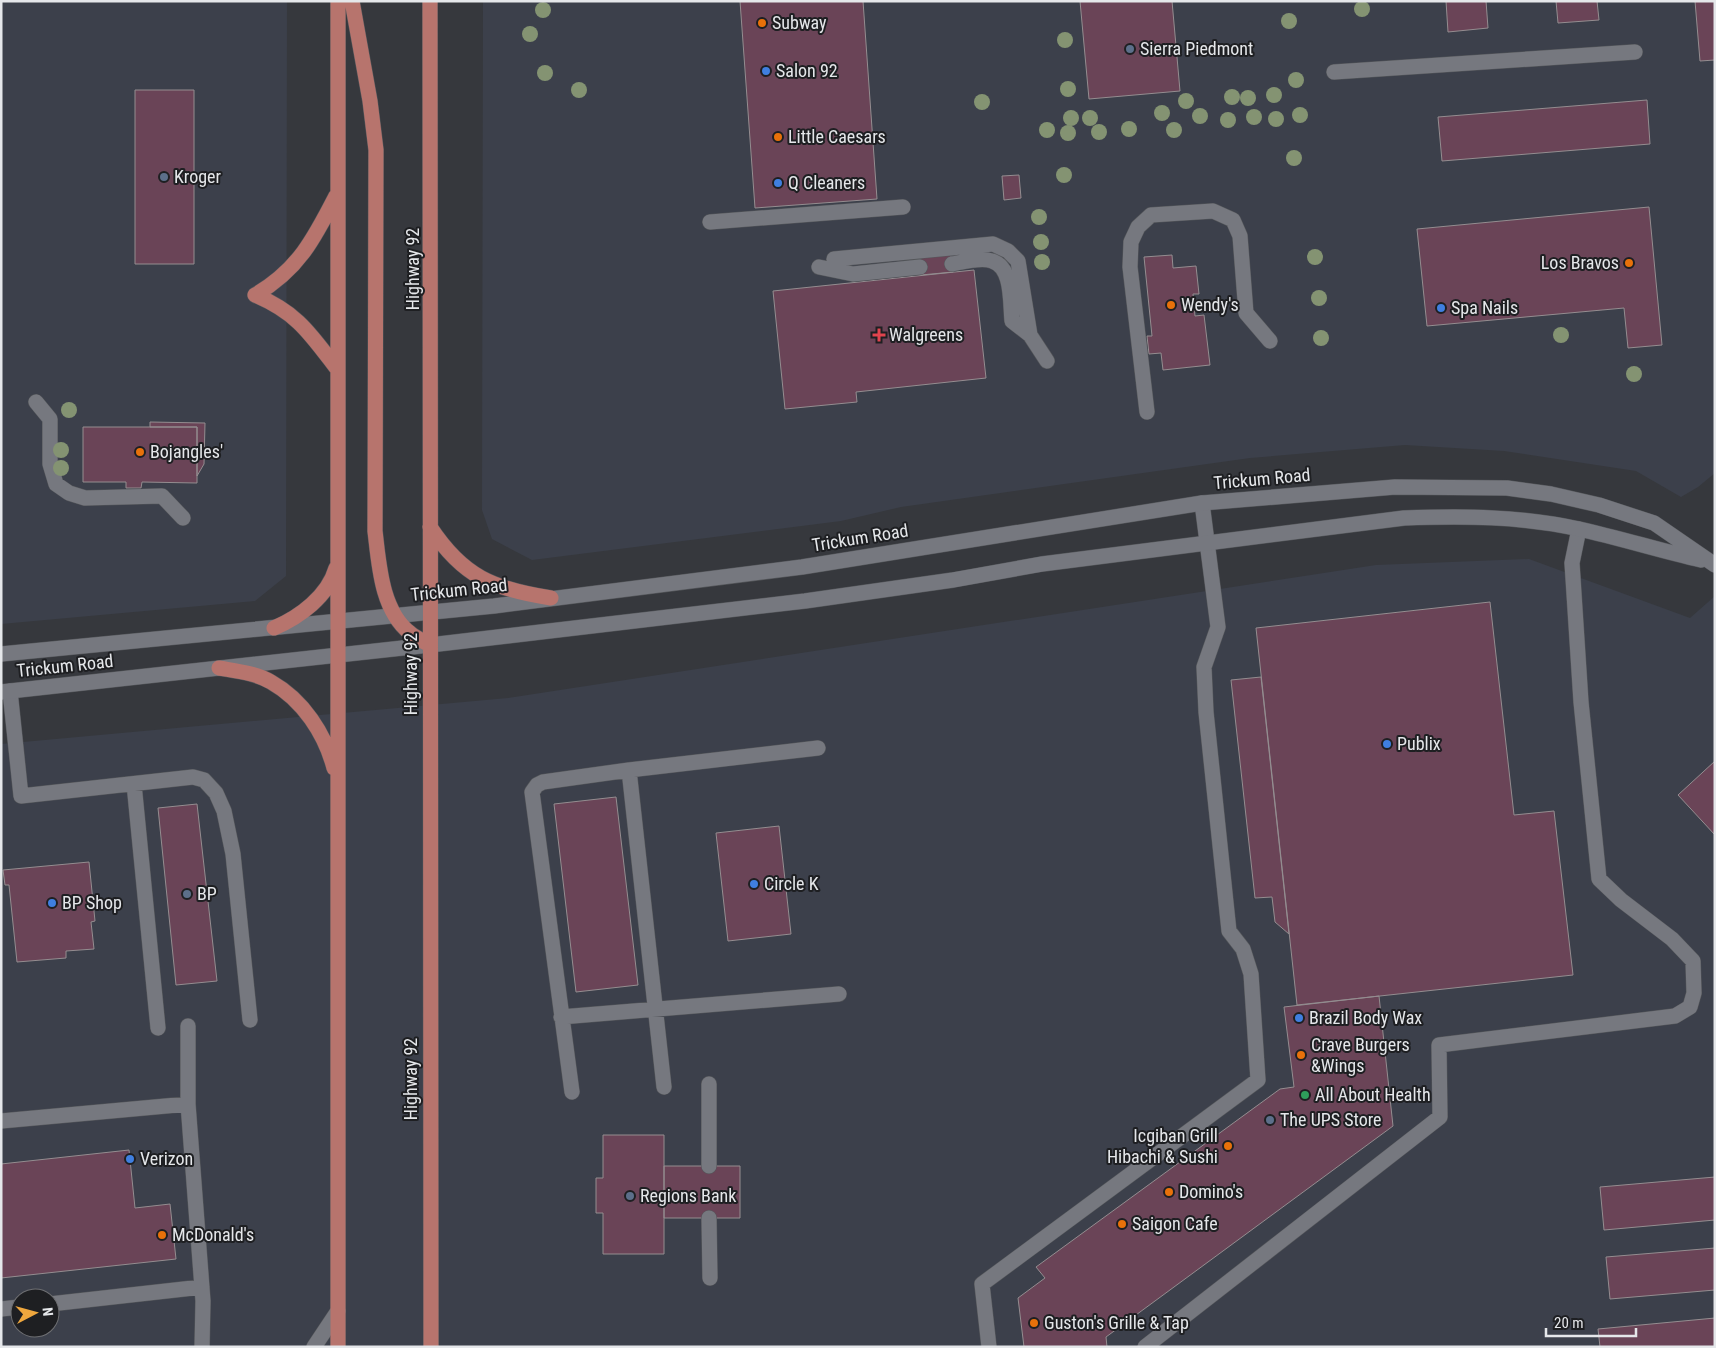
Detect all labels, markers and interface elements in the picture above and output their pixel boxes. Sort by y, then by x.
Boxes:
place label: Subway [772,12,827,33]
marker: Subway [756,17,768,29]
place label: Sierra Piedmont [1140,38,1253,59]
marker: Sierra Piedmont [1124,43,1136,55]
place label: Salon 92 [776,60,838,81]
marker: Salon 92 [760,65,772,77]
place label: Little Caesars [788,126,886,147]
marker: Little Caesars [772,131,784,143]
place label: Kroger [174,166,221,187]
marker: Kroger [158,171,170,183]
place label: Q Cleaners [788,172,865,193]
marker: Q Cleaners [772,177,784,189]
street label: Highway 92 [402,228,423,310]
place label: Los Bravos [1541,252,1619,273]
marker: Los Bravos [1623,257,1635,269]
place label: Wendy's [1181,294,1239,315]
place label: Spa Nails [1451,297,1518,318]
marker: Wendy's [1165,299,1177,311]
marker: Spa Nails [1435,302,1447,314]
place label: Walgreens [889,324,963,345]
marker: Walgreens [873,329,885,341]
place label: Bojangles' [150,441,223,462]
marker: Bojangles' [134,446,146,458]
street label: Trickum Road [1213,464,1311,493]
street label: Trickum Road [810,520,910,555]
street label: Trickum Road [409,574,508,605]
street label: Highway 92 [400,633,421,715]
street label: Trickum Road [15,650,114,681]
place label: Publix [1397,733,1441,754]
marker: Publix [1381,738,1393,750]
place label: Circle K [764,873,819,894]
marker: Circle K [748,878,760,890]
place label: BP [197,883,217,904]
marker: BP [181,888,193,900]
place label: BP Shop [62,892,122,913]
marker: BP Shop [46,897,58,909]
place label: Brazil Body Wax [1309,1007,1422,1028]
marker: Brazil Body Wax [1293,1012,1305,1024]
place label: Crave Burgers &Wings [1311,1034,1410,1076]
street label: Highway 92 [400,1038,421,1120]
marker: Crave Burgers &Wings [1295,1049,1307,1061]
place label: All About Health [1315,1084,1431,1105]
marker: All About Health [1299,1089,1311,1101]
place label: The UPS Store [1280,1109,1381,1130]
marker: The UPS Store [1264,1114,1276,1126]
place label: Icgiban Grill Hibachi & Sushi [1107,1125,1218,1167]
marker: Icgiban Grill Hibachi & Sushi [1222,1140,1234,1152]
place label: Verizon [140,1148,193,1169]
marker: Verizon [124,1153,136,1165]
place label: Domino's [1179,1181,1243,1202]
place label: Regions Bank [640,1185,736,1206]
marker: Domino's [1163,1186,1175,1198]
marker: Regions Bank [624,1190,636,1202]
place label: Saigon Cafe [1132,1213,1218,1234]
marker: Saigon Cafe [1116,1218,1128,1230]
place label: McDonald's [172,1224,254,1245]
marker: McDonald's [156,1229,168,1241]
north arrow [10,1288,60,1338]
scale bar [1546,1306,1636,1338]
text: N [40,1307,56,1317]
place label: Guston's Grille & Tap [1044,1312,1189,1333]
text: 20 m [1554,1314,1584,1332]
marker: Guston's Grille & Tap [1028,1317,1040,1329]

